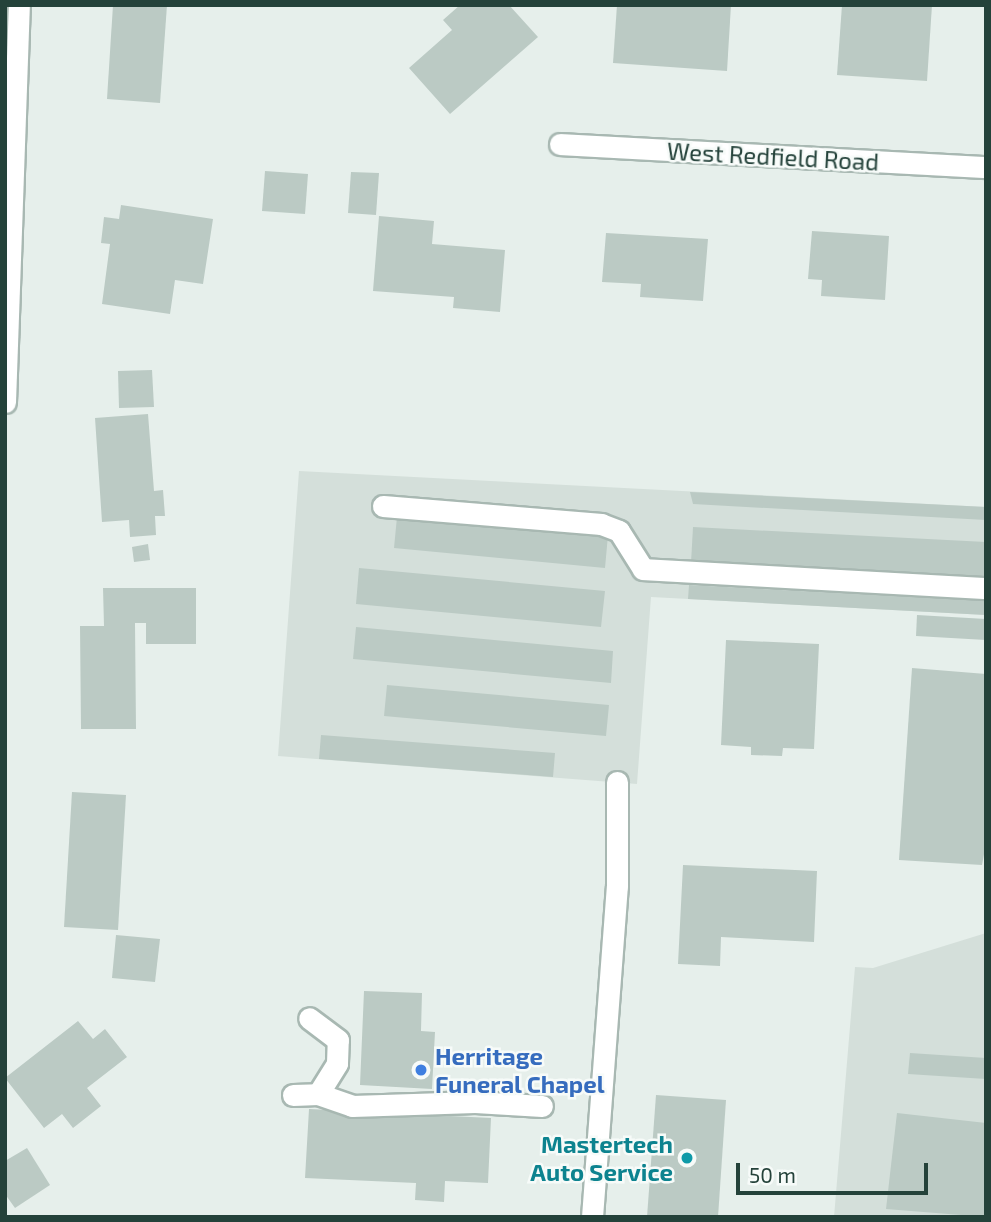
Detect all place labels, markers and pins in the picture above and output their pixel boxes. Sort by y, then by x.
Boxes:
place label: Herritage Funeral Chapel [435,1042,605,1098]
marker: Herritage Funeral Chapel [413,1062,429,1078]
place label: Mastertech Auto Service [530,1130,673,1186]
marker: Mastertech Auto Service [679,1150,695,1166]

